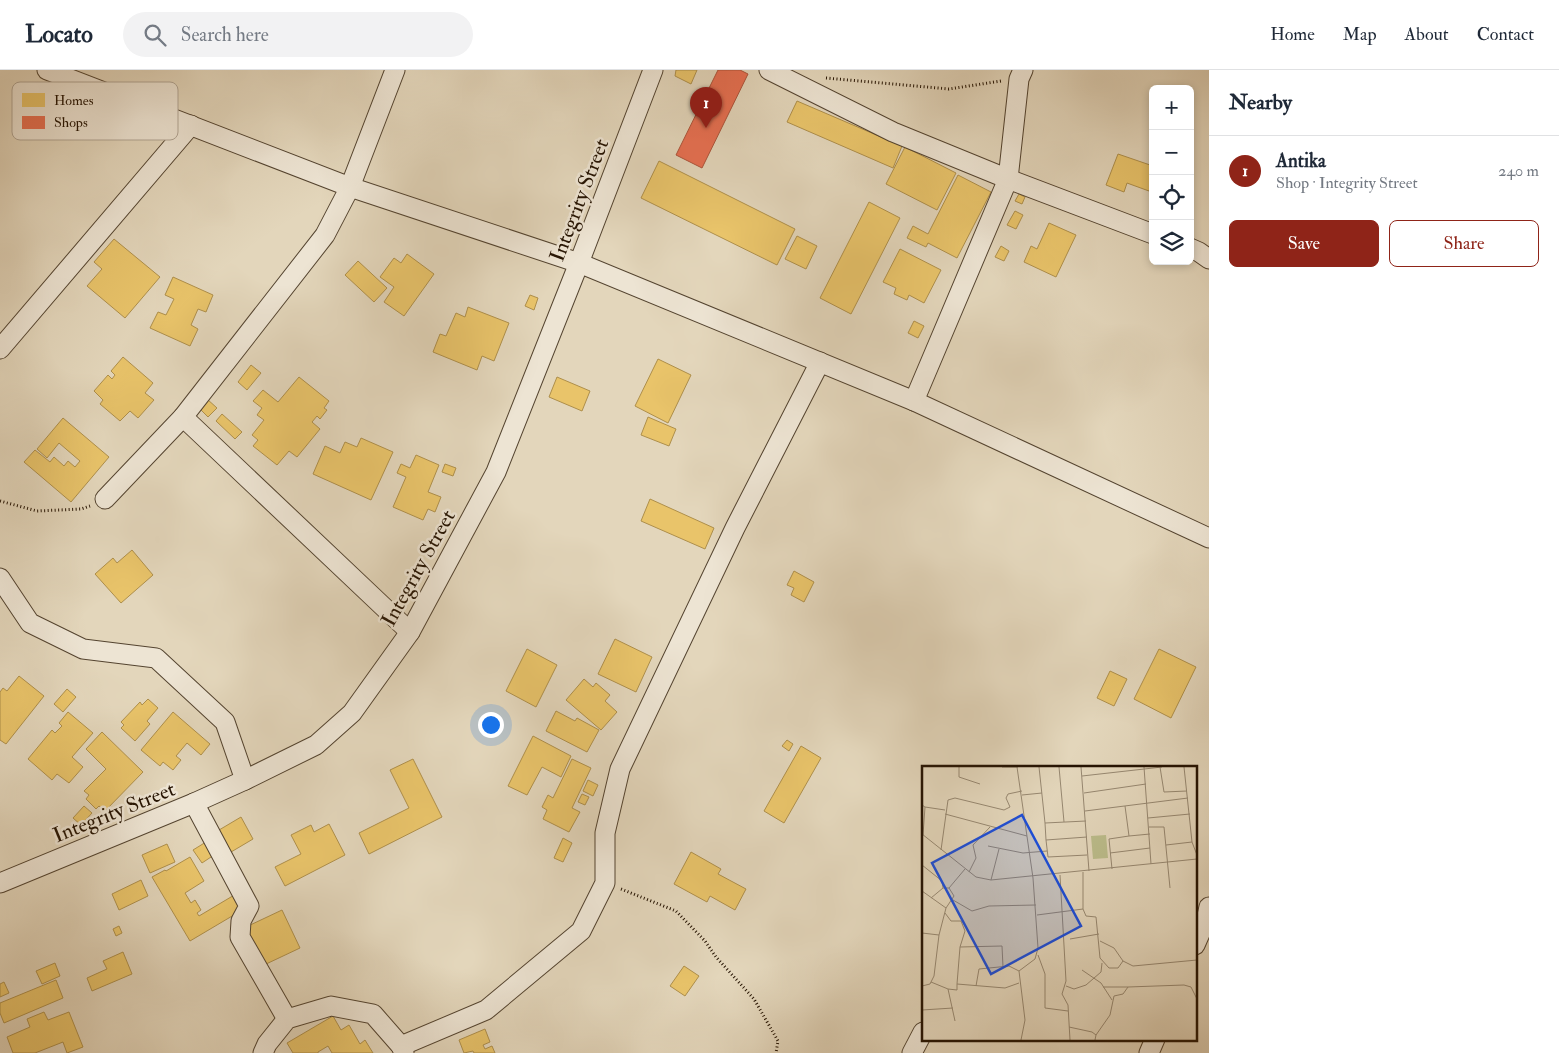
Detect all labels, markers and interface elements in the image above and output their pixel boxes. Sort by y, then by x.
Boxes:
search box [123,12,473,57]
text: Locato [25,19,93,50]
icon: search [141,21,169,49]
text: Search here [181,23,269,47]
text: Home [1270,23,1315,46]
text: Map [1343,23,1377,46]
text: About [1405,23,1449,46]
text: Contact [1477,23,1534,46]
legend [12,82,178,140]
map controls [1149,85,1194,265]
button: + [1149,85,1194,130]
pin: 1 [690,87,722,128]
text: Nearby [1229,89,1292,116]
text: Homes [54,92,94,109]
text: Shops [54,114,88,132]
button: − [1149,130,1194,175]
street label: Integrity Street [544,135,615,265]
text: Antika [1276,149,1326,173]
text: 1 [1242,161,1248,181]
text: 240 m [1498,161,1539,181]
text: Shop · Integrity Street [1276,173,1418,193]
button: locate [1149,175,1194,220]
button: layers [1149,220,1194,265]
button: Save [1229,220,1379,267]
button: Share [1389,220,1539,267]
street label: Integrity Street [375,505,462,631]
your location [478,712,504,738]
inset map [922,766,1196,1040]
street label: Integrity Street [49,776,179,849]

